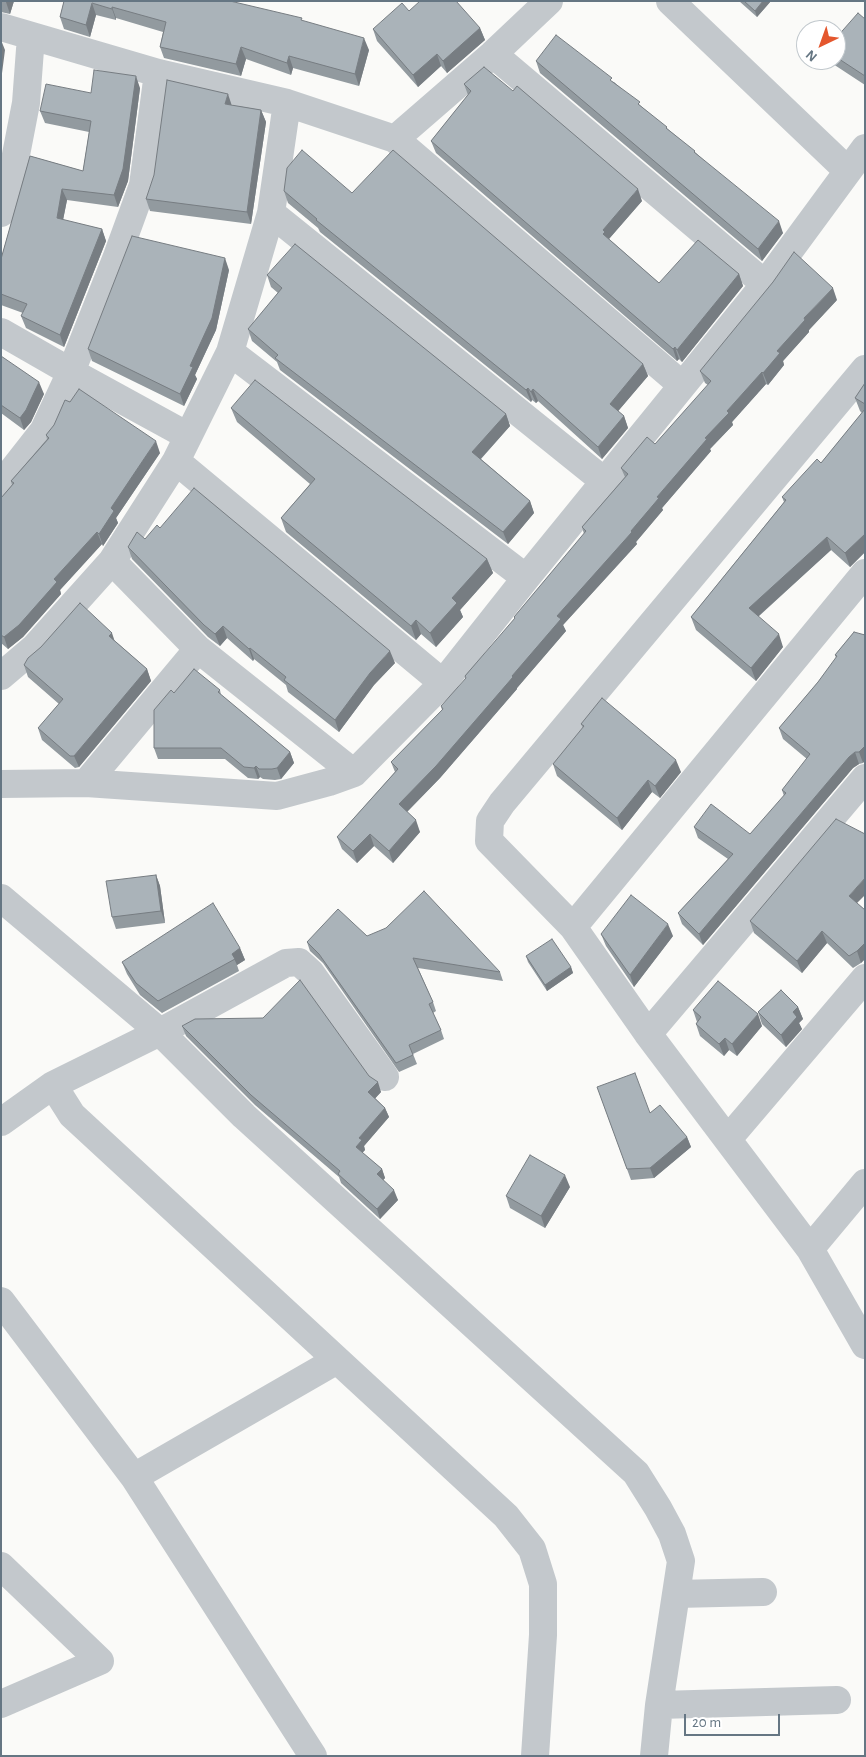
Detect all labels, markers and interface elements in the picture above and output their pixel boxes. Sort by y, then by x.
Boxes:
north arrow [796,20,846,70]
text: N [803,47,820,64]
scale bar [686,1704,782,1736]
text: 20 m [692,1715,721,1730]

